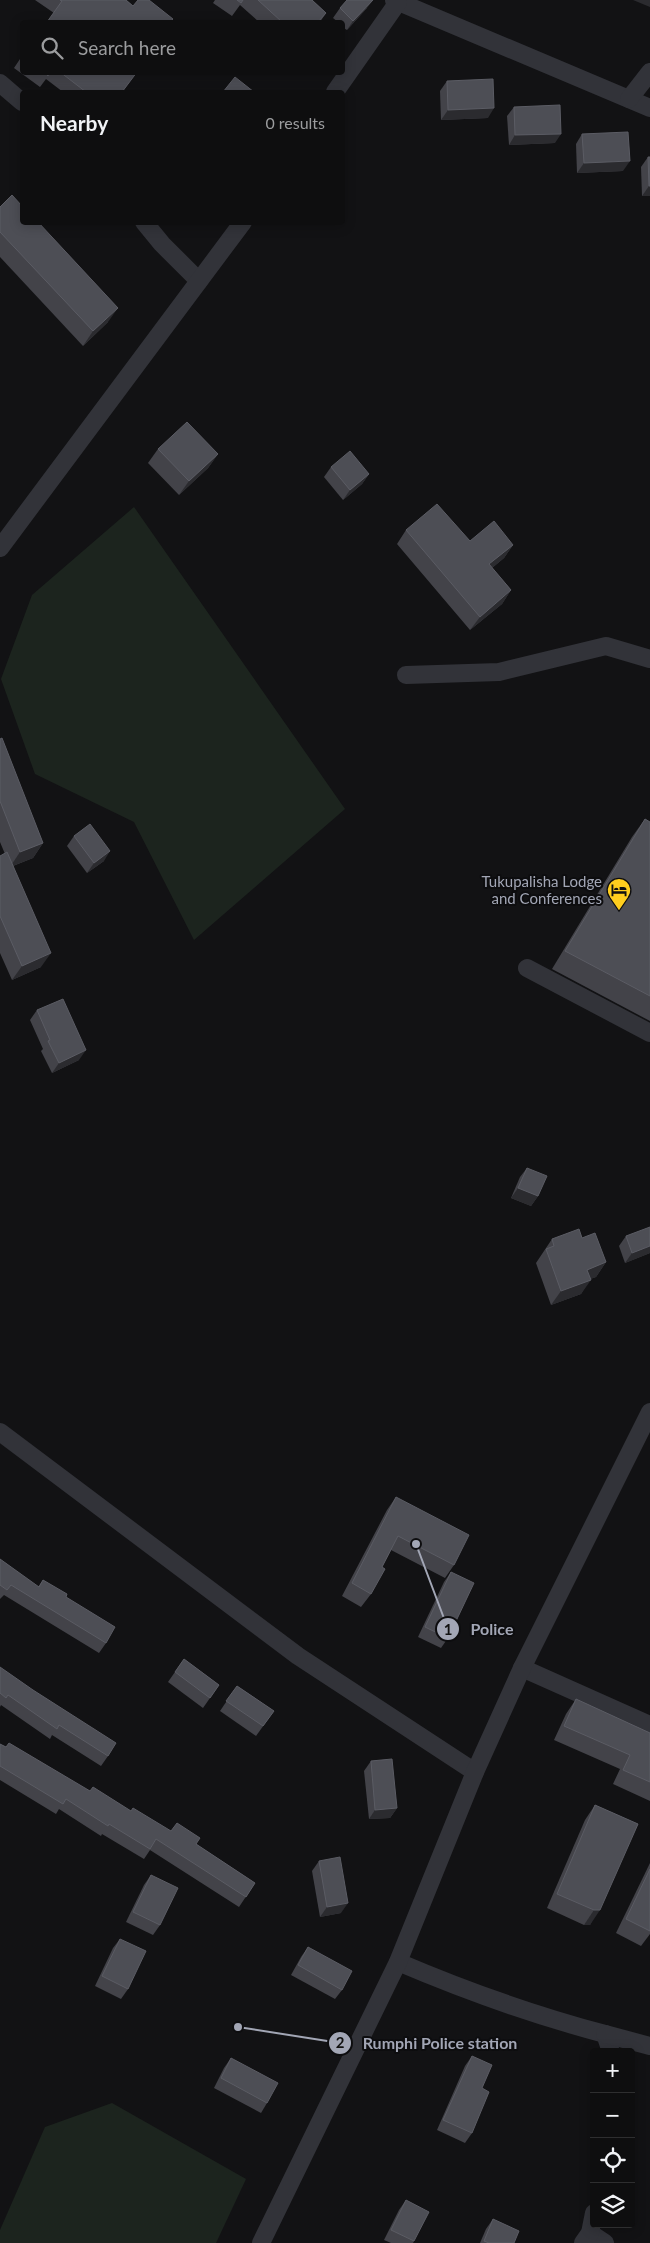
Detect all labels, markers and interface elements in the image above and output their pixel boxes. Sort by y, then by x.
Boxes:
search box [20,20,345,75]
icon: search [38,34,66,62]
text: Search here [78,36,176,59]
text: Nearby [40,110,108,135]
text: 0 results [265,113,325,132]
place label: Tukupalisha Lodge and Conferences [482,872,602,907]
hotel icon: Tukupalisha Lodge and Conferences [606,877,632,911]
callout: Police [435,1614,523,1645]
text: Police [471,1619,514,1638]
text: 1 [444,1620,452,1638]
callout: Rumphi Police station [328,2027,527,2058]
text: 2 [336,2033,345,2051]
text: Rumphi Police station [363,2033,517,2052]
map controls [590,2048,635,2228]
button: + [590,2048,635,2093]
button: − [590,2093,635,2138]
button: locate [590,2138,635,2183]
button: layers [590,2183,635,2228]

